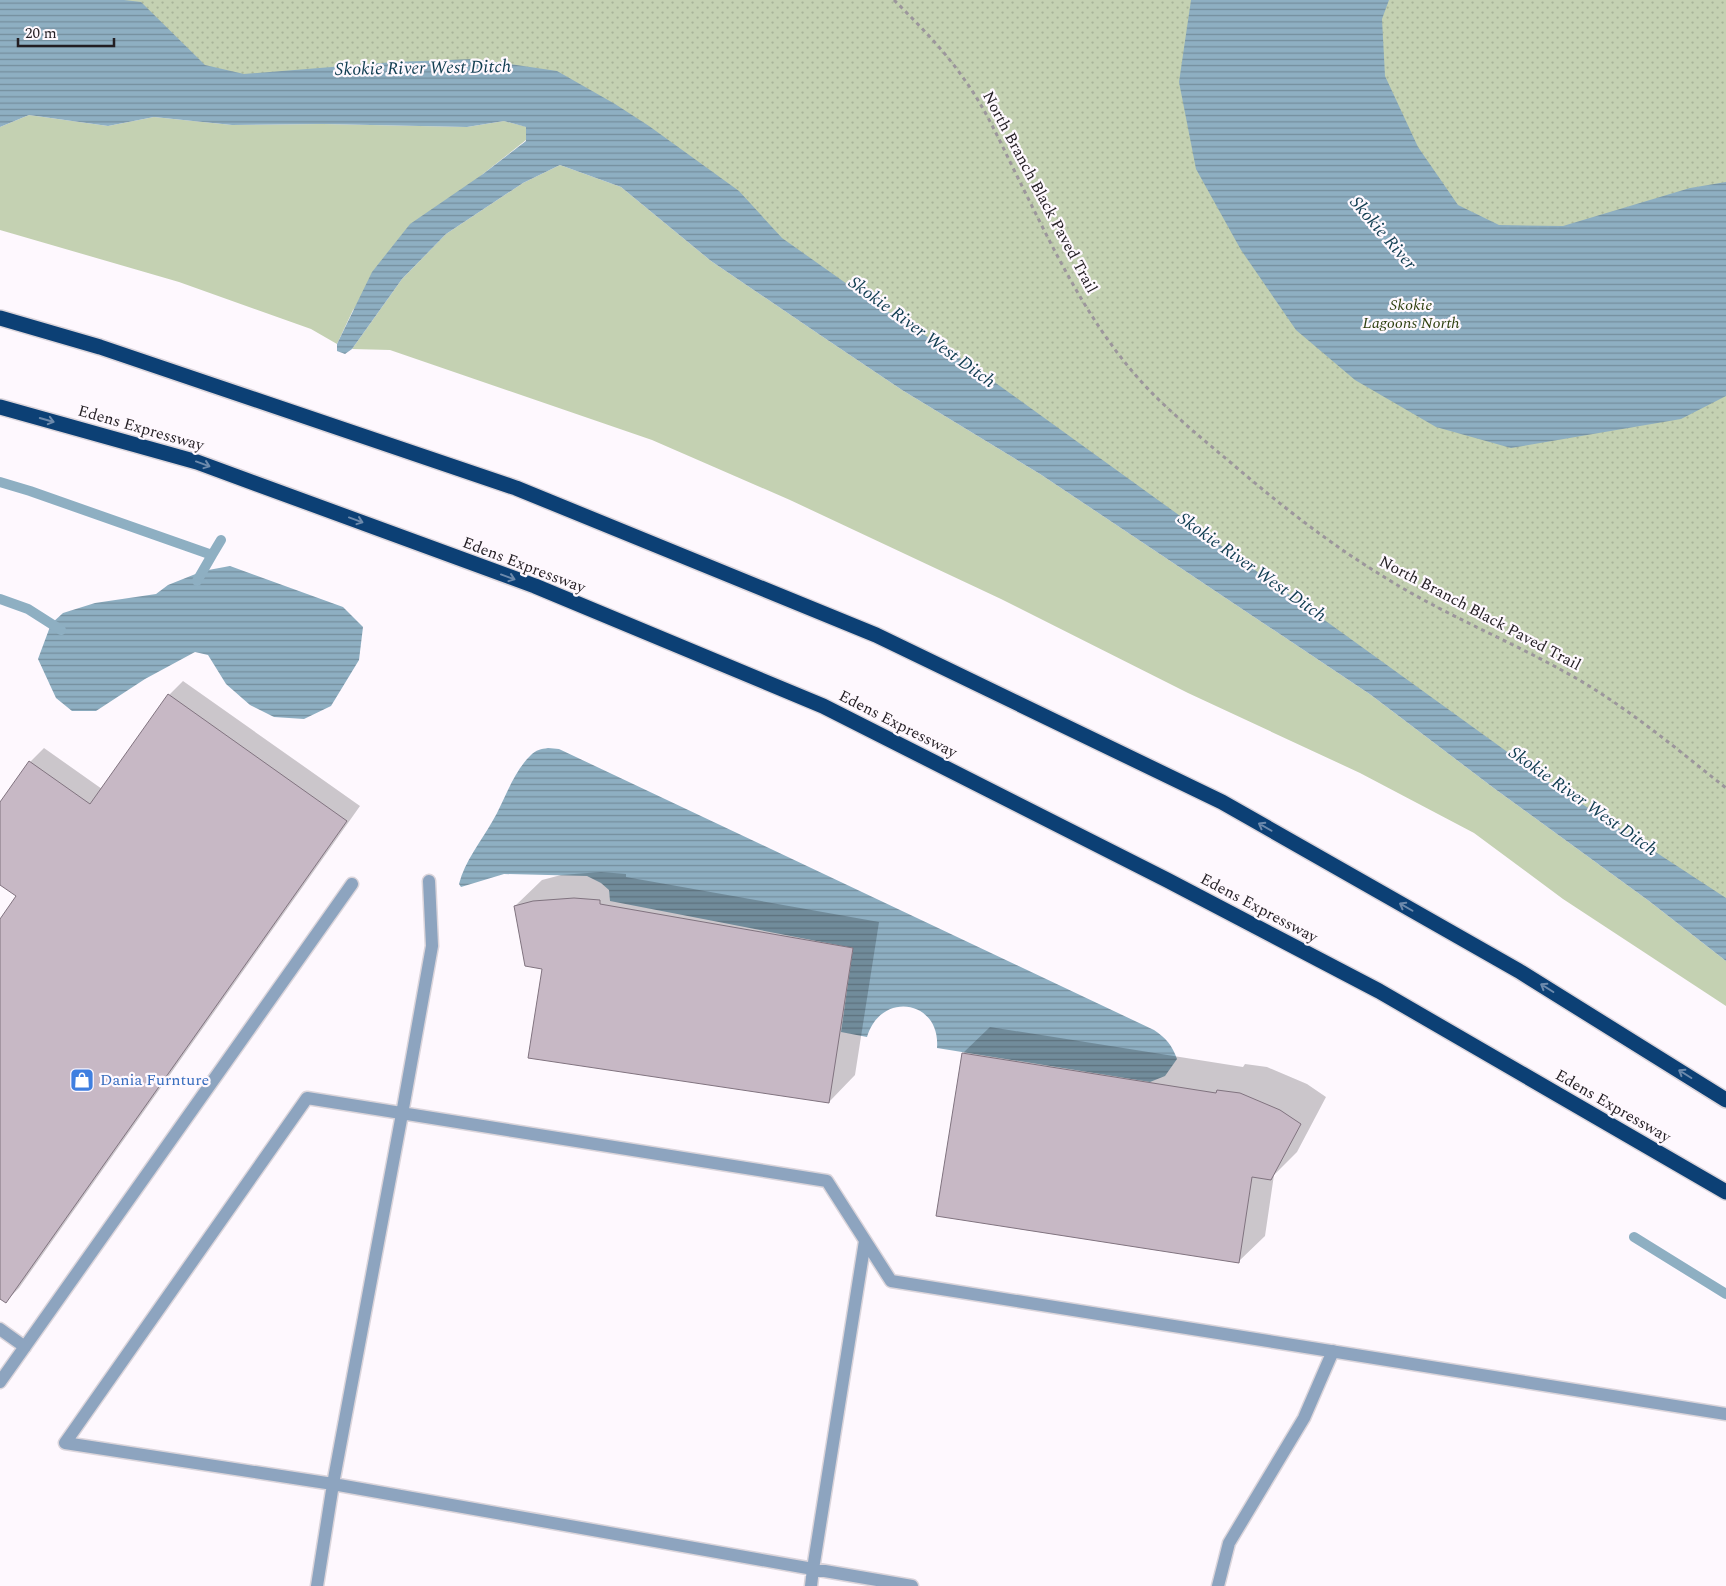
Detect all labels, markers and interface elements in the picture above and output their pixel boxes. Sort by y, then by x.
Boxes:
scale bar [18,15,114,47]
text: 20 m [25,22,57,45]
water label: Skokie River West Ditch [335,53,511,83]
street label: North Branch Black Paved Trail [976,87,1104,297]
water label: Skokie River [1343,190,1423,277]
water label: Skokie River West Ditch [843,269,1001,395]
park label: Skokie Lagoons North [1363,293,1459,335]
street label: Edens Expressway [75,399,208,458]
one-way arrow [39,416,55,425]
one-way arrow [195,460,210,469]
water label: Skokie River West Ditch [1172,505,1332,629]
one-way arrow [348,517,363,526]
street label: Edens Expressway [459,530,590,600]
street label: North Branch Black Paved Trail [1375,549,1585,677]
one-way arrow [500,573,515,582]
street label: Edens Expressway [835,684,963,765]
water label: Skokie River West Ditch [1503,739,1663,863]
one-way arrow [1258,821,1273,831]
street label: Edens Expressway [1196,867,1323,950]
one-way arrow [1400,901,1414,911]
one-way arrow [1540,983,1554,993]
street label: Edens Expressway [1551,1063,1676,1150]
shop icon: Dania Furnture [69,1067,95,1093]
place label: Dania Furnture [100,1068,209,1092]
one-way arrow [1678,1069,1692,1079]

